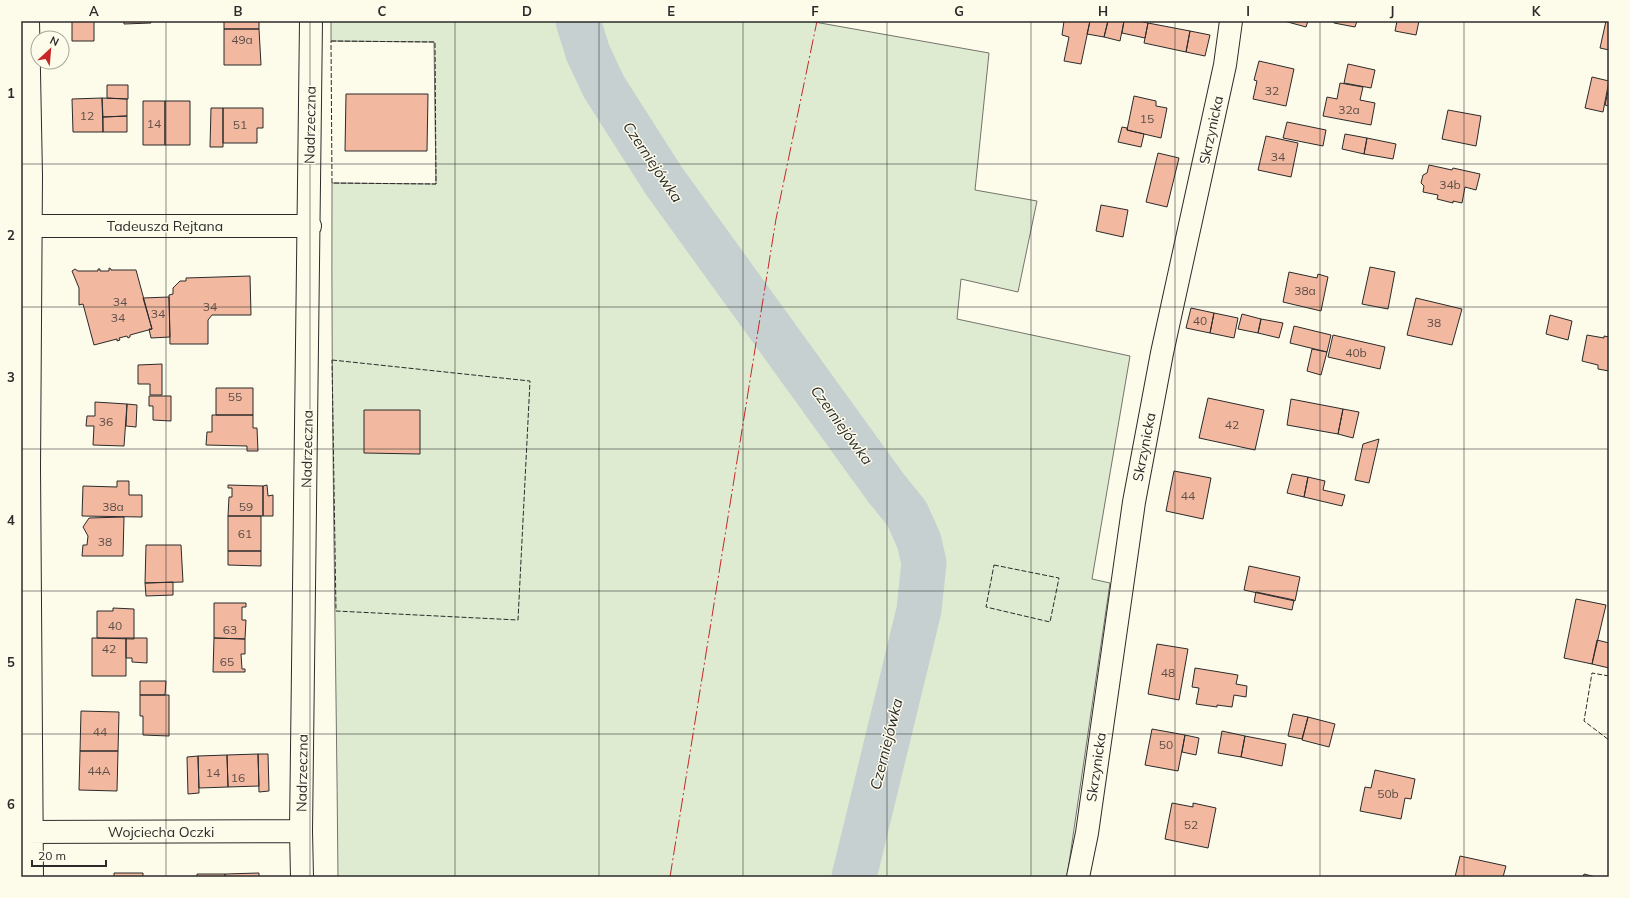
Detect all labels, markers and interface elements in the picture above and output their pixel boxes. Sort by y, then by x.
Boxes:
text: A [89,3,99,19]
text: B [234,3,243,19]
text: C [378,3,387,19]
text: D [522,3,532,19]
text: E [667,3,675,19]
text: F [811,3,819,19]
text: G [954,3,964,19]
text: H [1098,3,1108,19]
text: I [1246,3,1250,19]
text: J [1390,3,1394,19]
text: K [1532,3,1542,19]
north arrow [30,30,70,70]
house number: 49a [231,32,253,47]
text: N [48,33,61,49]
house number: 32 [1265,83,1279,98]
text: 1 [7,85,15,101]
street label: Nadrzeczna [300,86,320,164]
street label: Skrzynicka [1195,94,1227,166]
house number: 32a [1338,102,1360,117]
house number: 12 [80,108,94,123]
house number: 15 [1140,111,1154,126]
house number: 14 [147,116,161,131]
house number: 51 [233,117,247,132]
water label: Czerniejówka [619,118,687,206]
house number: 34 [1271,149,1285,164]
house number: 34b [1439,177,1461,192]
street label: Tadeusza Rejtana [107,217,223,235]
text: 2 [7,227,15,243]
house number: 38a [1294,283,1316,298]
house number: 34 [113,294,127,309]
house number: 34 [203,299,217,314]
house number: 34 [151,306,165,321]
house number: 34 [111,310,125,325]
house number: 40 [1193,313,1207,328]
house number: 38 [1427,315,1441,330]
house number: 40b [1345,345,1367,360]
text: 3 [7,369,15,385]
water label: Czerniejówka [807,382,877,468]
house number: 55 [228,389,242,404]
street label: Nadrzeczna [297,410,317,488]
street label: Skrzynicka [1129,411,1159,483]
house number: 36 [99,414,113,429]
house number: 42 [1225,417,1239,432]
house number: 44 [1181,488,1195,503]
house number: 38a [102,499,124,514]
house number: 59 [239,499,253,514]
text: 4 [7,512,15,528]
house number: 61 [238,526,252,541]
house number: 38 [98,534,112,549]
house number: 40 [108,618,122,633]
house number: 63 [223,622,237,637]
house number: 42 [102,641,116,656]
text: 5 [7,654,15,670]
house number: 65 [220,654,234,669]
house number: 48 [1161,665,1175,680]
water label: Czerniejówka [865,696,907,792]
house number: 44 [93,724,107,739]
street label: Skrzynicka [1082,731,1110,803]
street label: Nadrzeczna [292,734,312,812]
house number: 50 [1159,737,1173,752]
house number: 44A [87,763,111,778]
house number: 14 [206,765,220,780]
house number: 16 [231,770,245,785]
house number: 50b [1377,786,1399,801]
text: 6 [7,796,15,812]
house number: 52 [1184,817,1198,832]
street label: Wojciecha Oczki [108,823,214,841]
scale bar [32,842,106,868]
text: 20 m [38,848,66,863]

